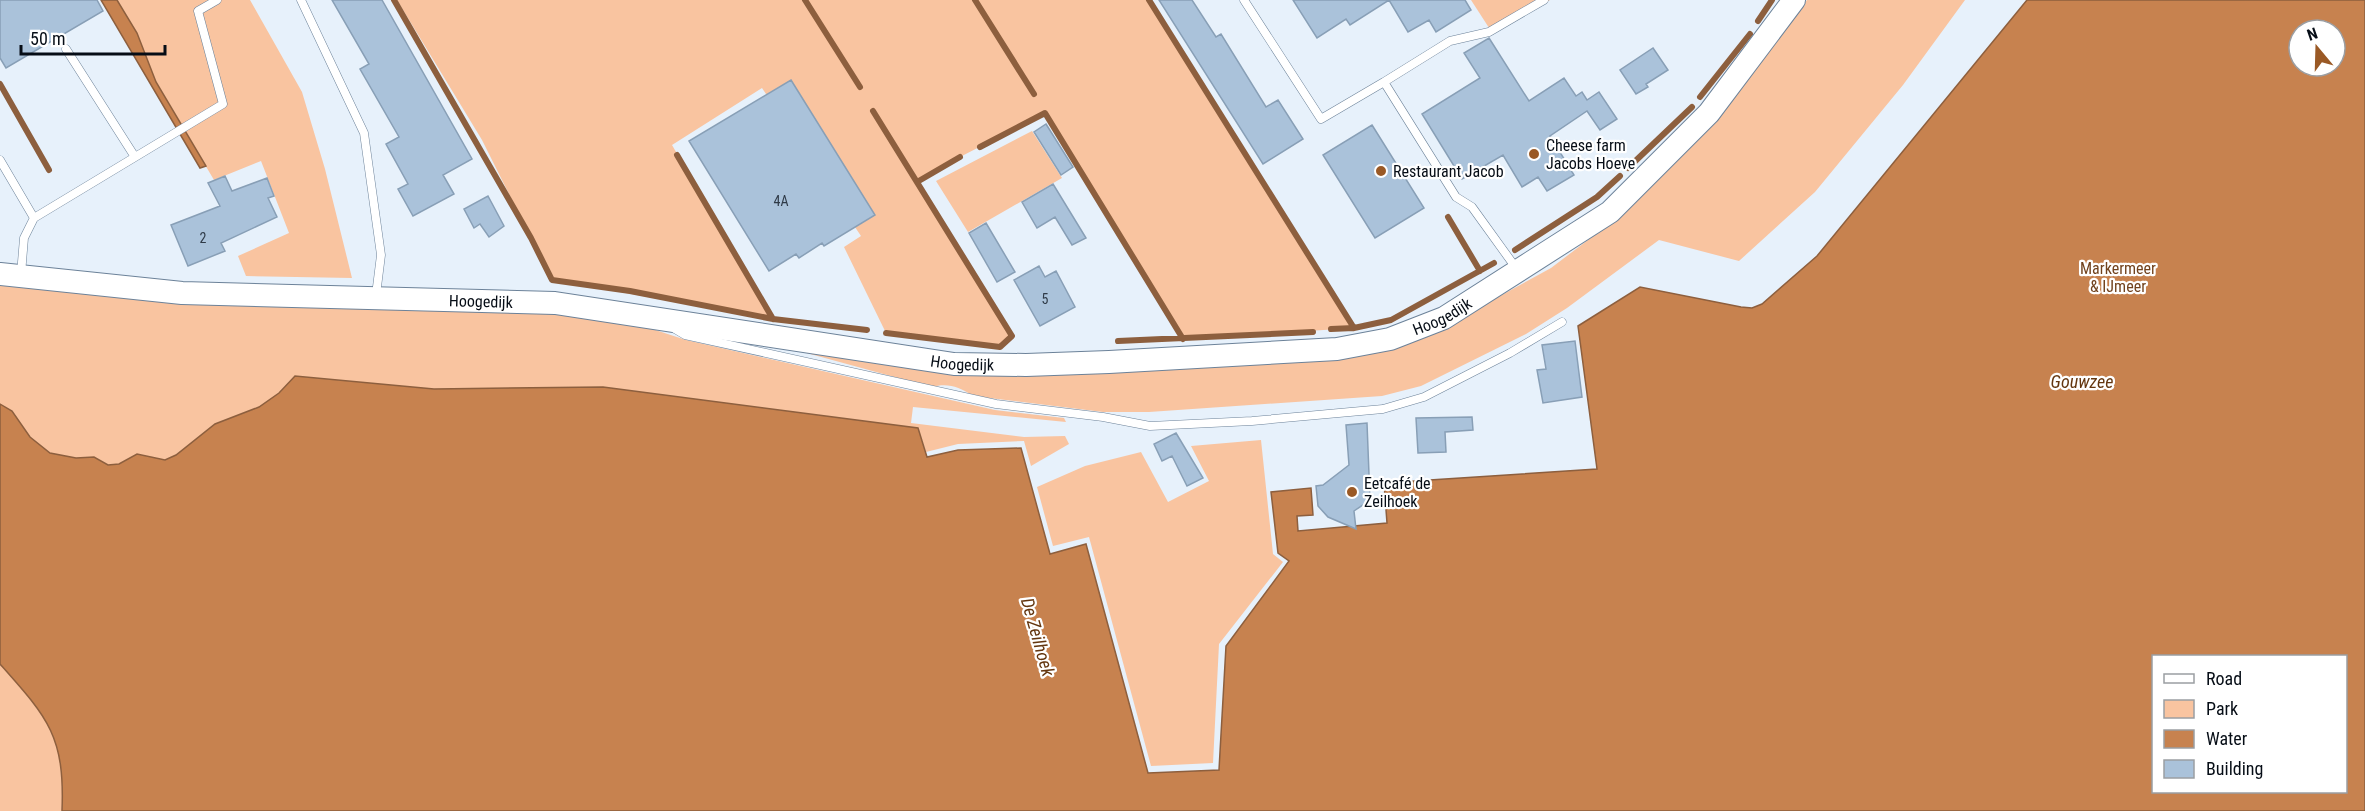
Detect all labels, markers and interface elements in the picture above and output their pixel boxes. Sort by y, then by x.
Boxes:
scale bar [21,18,165,56]
north arrow [2287,18,2347,78]
text: N [2305,24,2320,45]
text: 50 m [30,28,65,49]
place label: Cheese farm Jacobs Hoeve [1546,136,1635,173]
marker: Cheese farm Jacobs Hoeve [1527,147,1541,161]
place label: Restaurant Jacob [1393,162,1504,181]
marker: Restaurant Jacob [1374,164,1388,178]
house number: 4A [774,193,788,209]
house number: 2 [200,230,207,246]
park label: Markermeer & IJmeer [2080,259,2156,296]
street label: Hoogedijk [449,291,514,311]
house number: 5 [1042,291,1049,307]
street label: Hoogedijk [1410,293,1476,339]
street label: Hoogedijk [929,351,995,374]
water label: Gouwzee [2051,371,2113,392]
place label: Eetcafé de Zeilhoek [1364,474,1431,511]
marker: Eetcafé de Zeilhoek [1345,485,1359,499]
water label: De Zeilhoek [1017,595,1060,680]
legend [2152,655,2347,793]
text: Road [2206,668,2242,689]
text: Park [2206,698,2238,719]
text: Water [2206,728,2248,749]
text: Building [2206,758,2263,779]

